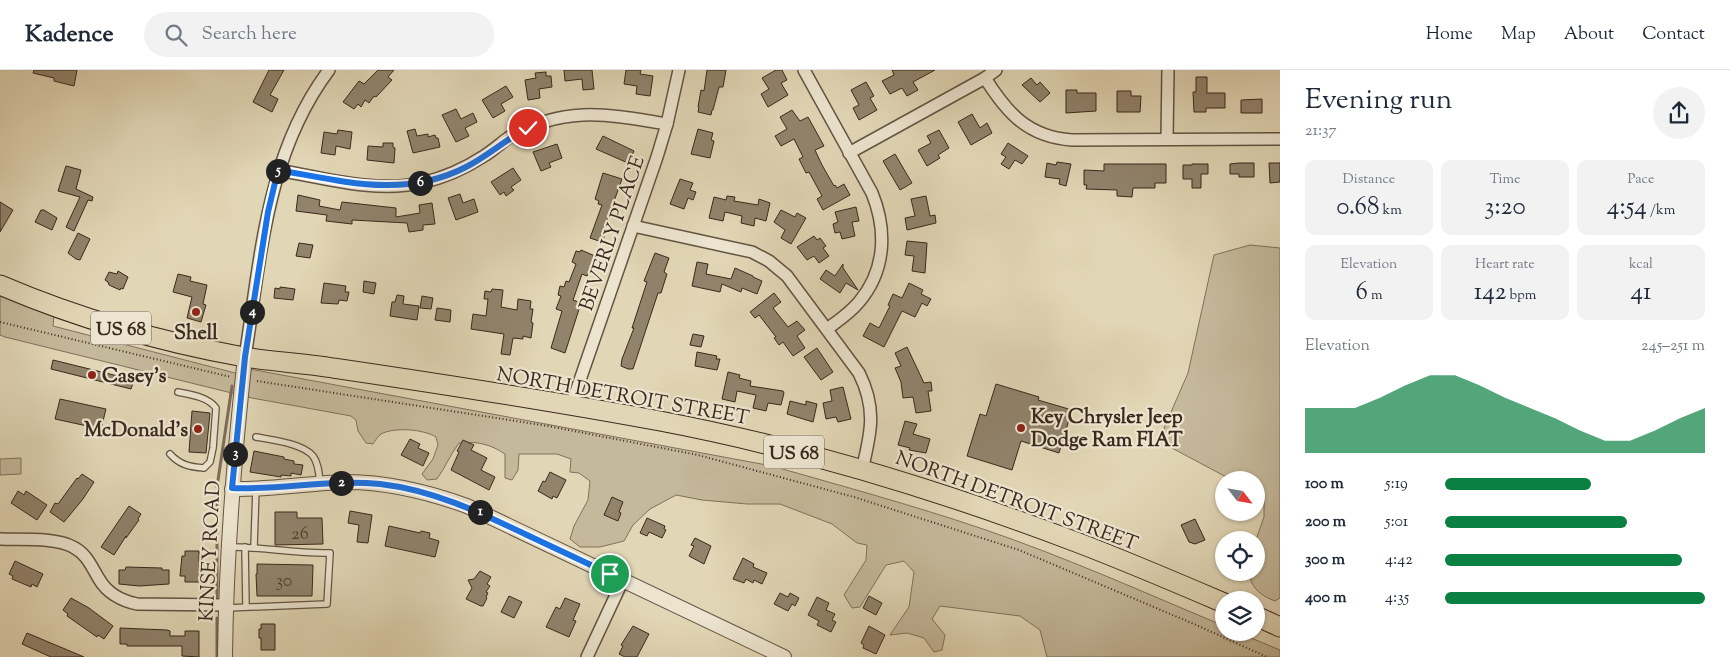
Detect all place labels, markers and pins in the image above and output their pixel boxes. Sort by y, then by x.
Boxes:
pin [507,107,549,149]
pin: 5 [266,158,290,184]
pin: 6 [408,170,432,196]
pin: 4 [240,300,264,324]
marker: Shell [190,306,202,318]
place label: Shell [174,320,218,349]
place label: Casey's [102,363,167,392]
marker: Casey's [86,369,98,381]
place label: Key Chrysler Jeep Dodge Ram FIAT [1031,404,1184,456]
place label: McDonald's [84,417,188,446]
marker: Key Chrysler Jeep Dodge Ram FIAT [1015,422,1027,434]
marker: McDonald's [192,423,204,435]
pin: 3 [222,442,248,466]
pin: 2 [328,470,354,496]
pin: 1 [468,500,492,524]
pin [589,553,631,595]

